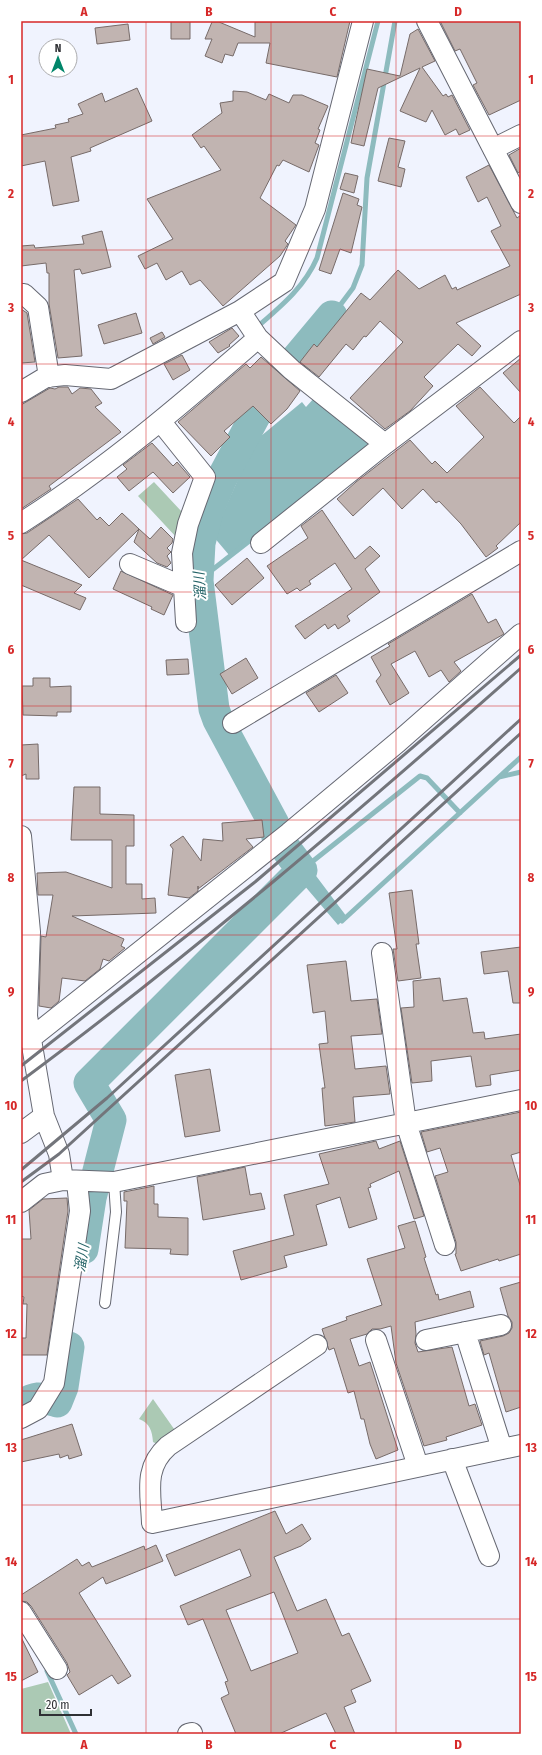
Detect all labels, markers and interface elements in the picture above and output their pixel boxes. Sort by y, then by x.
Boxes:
text: A [79,4,88,19]
text: B [205,4,213,19]
text: C [330,4,337,19]
text: D [454,4,462,19]
north arrow [38,38,78,78]
text: N [55,42,61,55]
text: 1 [8,72,14,87]
text: 1 [528,72,534,87]
text: 2 [7,186,14,201]
text: 2 [527,186,534,201]
text: 3 [7,300,14,315]
text: 3 [527,300,534,315]
text: 4 [8,414,15,429]
text: 4 [528,414,535,429]
text: 5 [8,528,14,543]
text: 5 [528,528,534,543]
water label: 溜川 [190,569,209,601]
text: 6 [8,642,15,657]
text: 6 [528,642,535,657]
text: 7 [8,756,14,771]
text: 7 [528,756,534,771]
text: 8 [8,870,15,885]
text: 8 [528,870,535,885]
text: 9 [8,984,15,999]
text: 9 [528,984,535,999]
text: 10 [5,1098,17,1113]
text: 10 [525,1098,537,1113]
text: 11 [6,1212,16,1227]
text: 11 [526,1212,536,1227]
water label: 溜川 [71,1241,93,1273]
text: 12 [5,1326,17,1341]
text: 12 [525,1326,537,1341]
text: 13 [5,1440,17,1455]
text: 13 [525,1440,537,1455]
text: 14 [5,1554,17,1569]
text: 14 [525,1554,537,1569]
text: 15 [5,1669,17,1684]
text: 15 [525,1669,537,1684]
scale bar [40,1691,91,1717]
text: 20 m [46,1698,70,1712]
text: A [79,1737,88,1752]
text: B [205,1737,213,1752]
text: C [330,1737,337,1752]
text: D [454,1737,462,1752]

